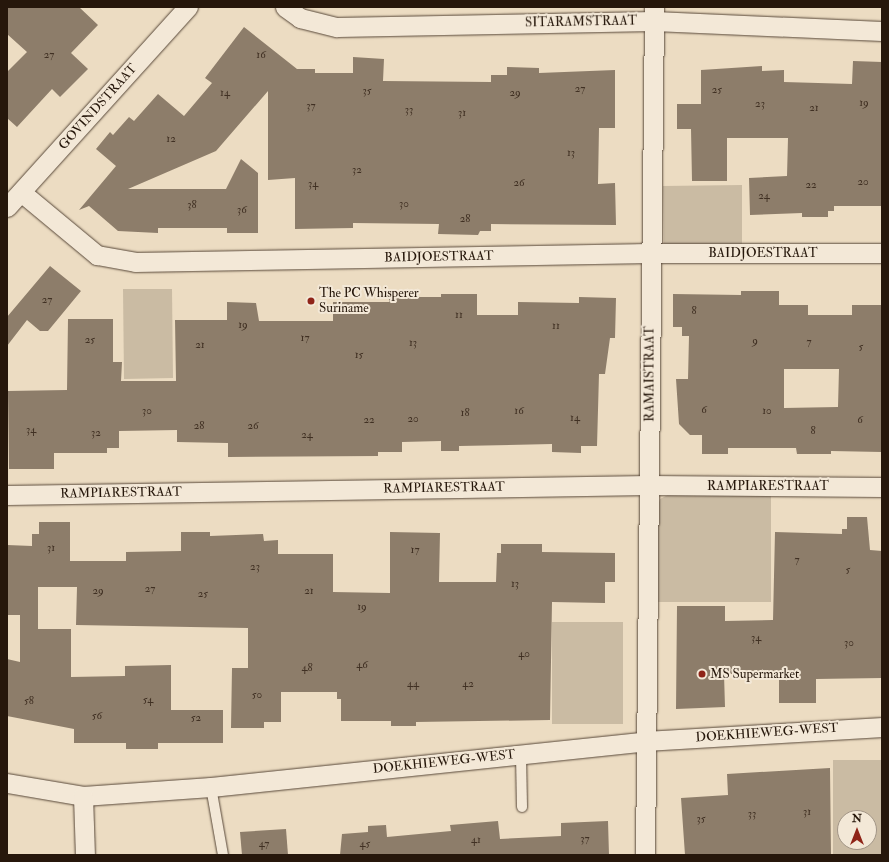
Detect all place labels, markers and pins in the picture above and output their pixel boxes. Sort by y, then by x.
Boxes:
place label: The PC Whisperer Suriname [319,286,419,317]
marker: The PC Whisperer Suriname [306,296,316,306]
place label: MS Supermarket [710,666,799,682]
marker: MS Supermarket [697,669,707,679]

